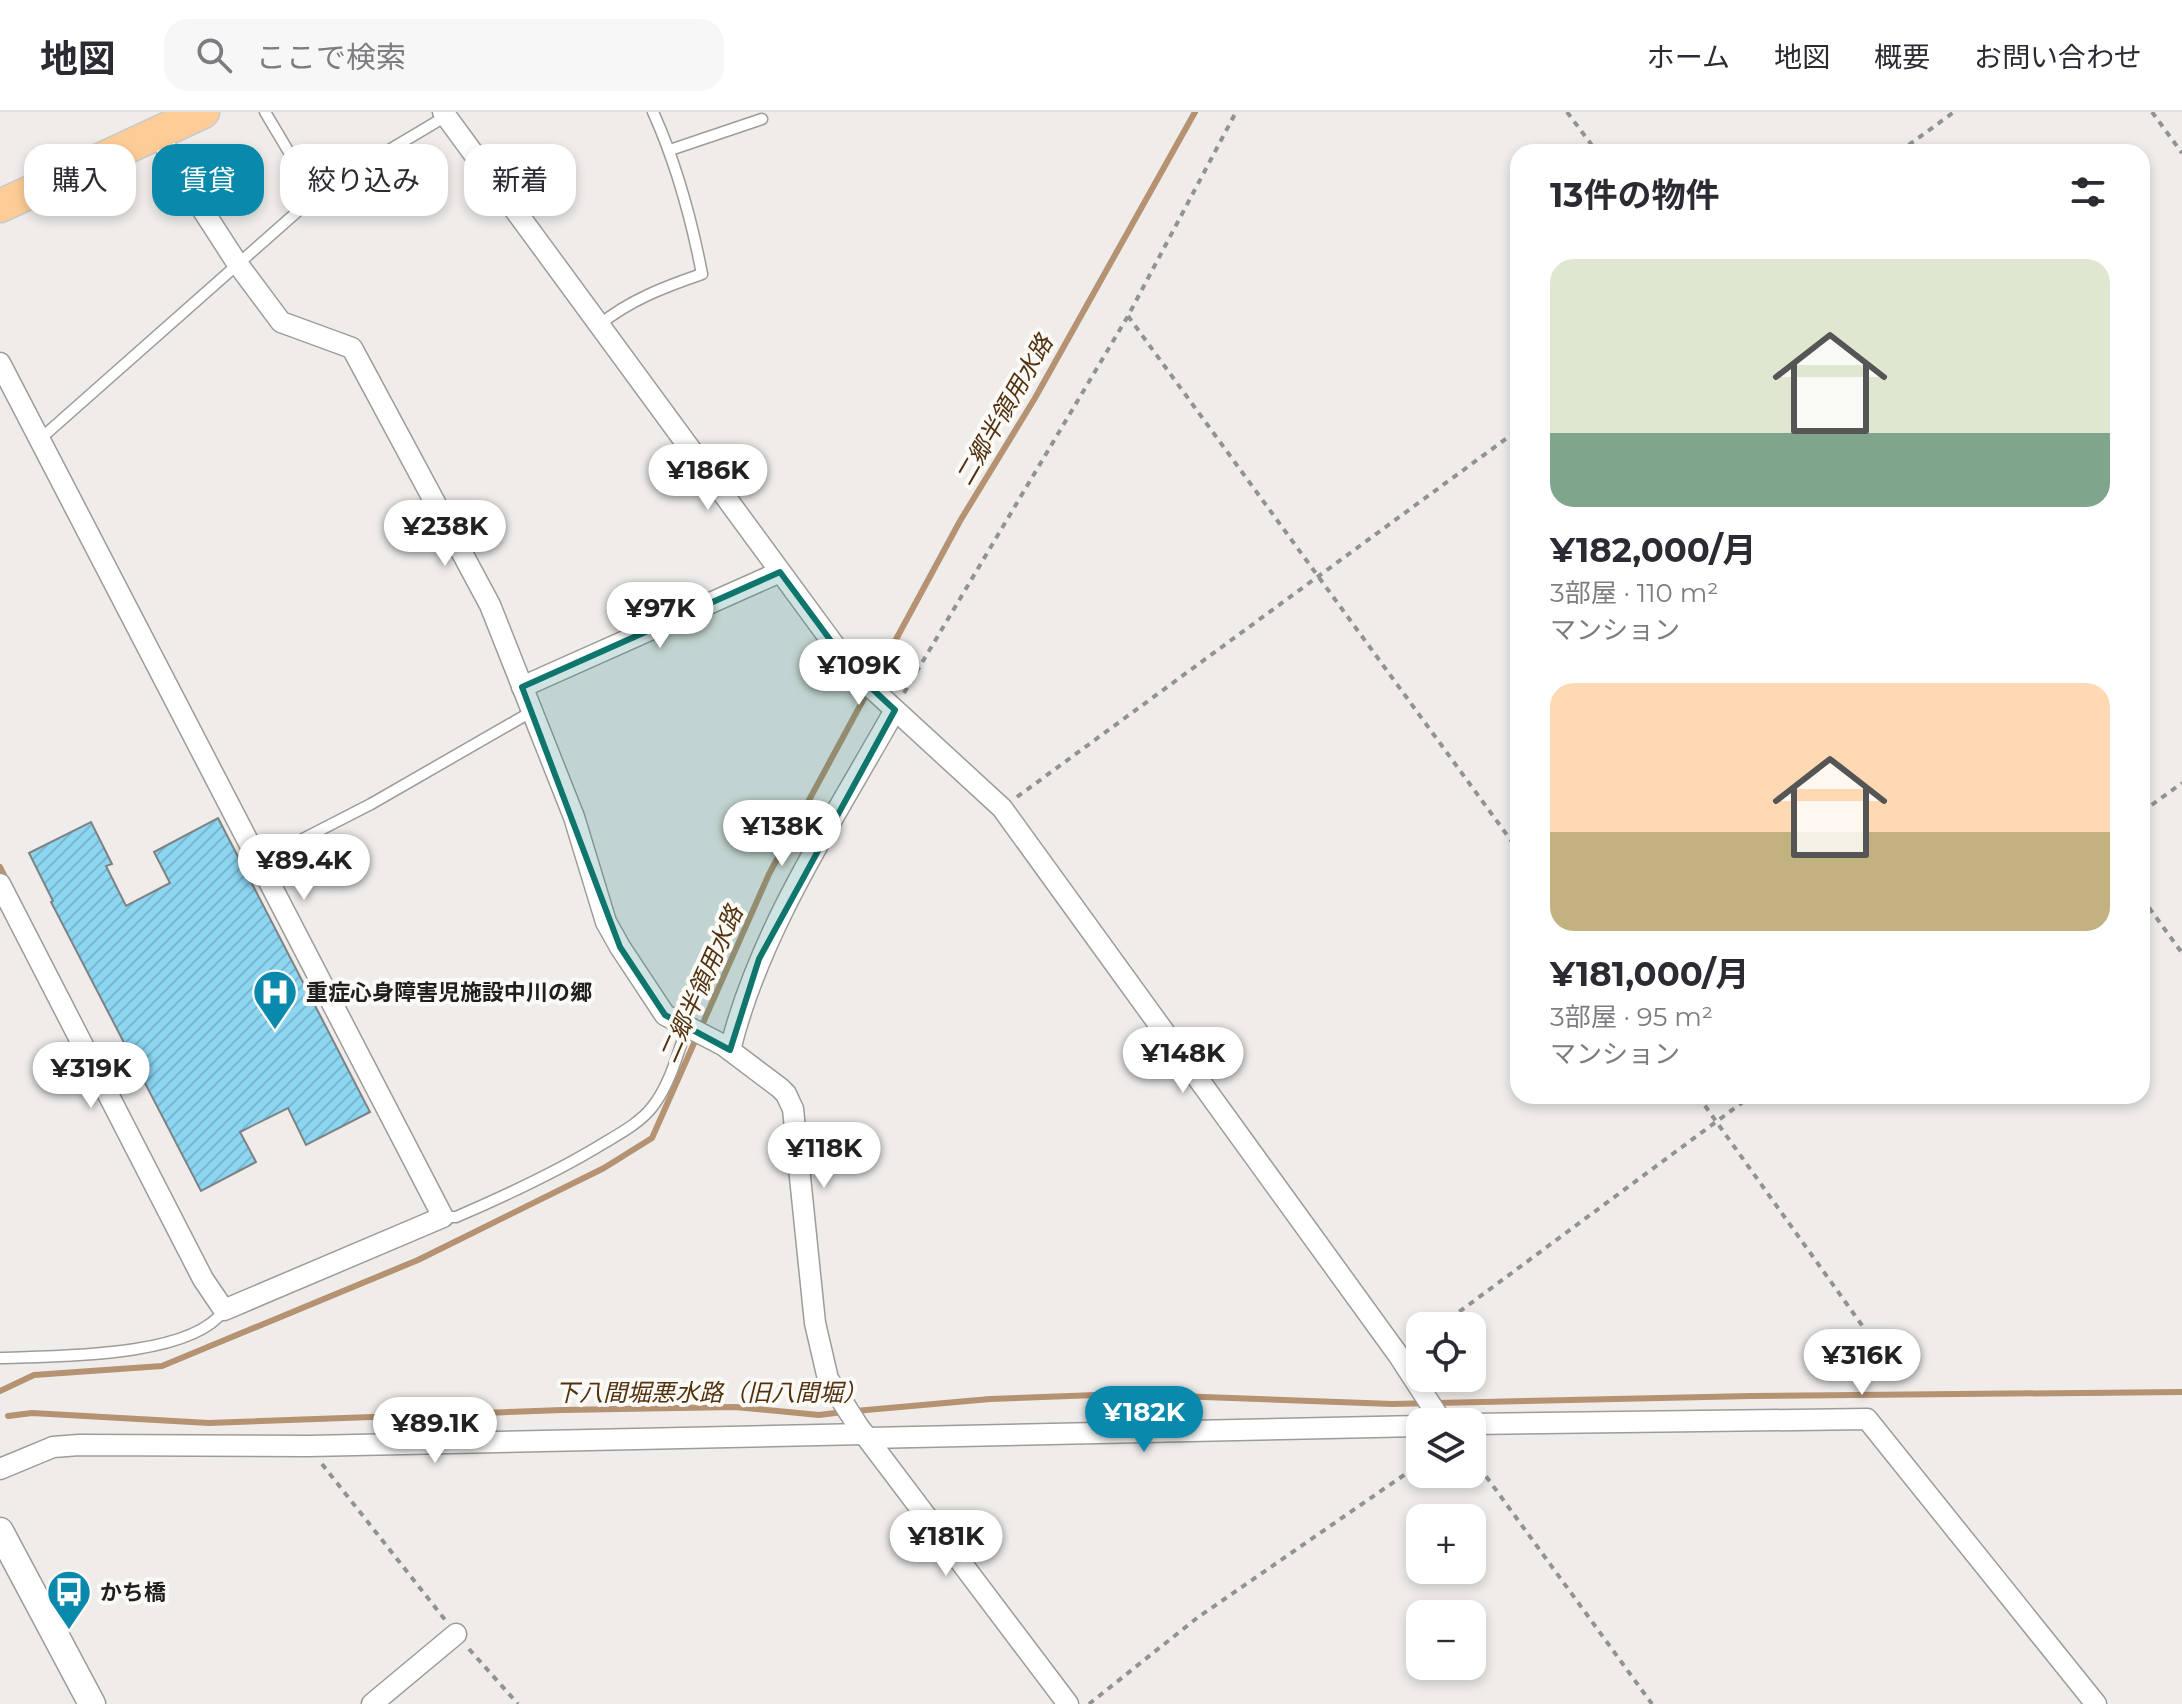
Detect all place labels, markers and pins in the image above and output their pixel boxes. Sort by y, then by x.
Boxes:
pin: ¥186K [652,444,764,512]
pin: ¥238K [389,500,501,568]
pin: ¥97K [613,582,707,650]
pin: ¥109K [803,639,915,707]
pin: ¥138K [726,800,838,868]
pin: ¥89.4K [239,834,369,902]
hospital icon: 重症心身障害児施設中川の郷 [251,968,299,1031]
place label: 重症心身障害児施設中川の郷 [306,979,592,1006]
pin: ¥148K [1127,1027,1239,1095]
pin: ¥319K [35,1042,147,1110]
pin: ¥118K [768,1122,880,1190]
pin: ¥316K [1806,1329,1918,1397]
pin: ¥182K [1088,1386,1200,1454]
pin: ¥89.1K [370,1397,500,1465]
pin: ¥181K [890,1510,1002,1578]
bus stop icon: かち橋 [45,1568,93,1631]
place label: かち橋 [100,1579,166,1606]

